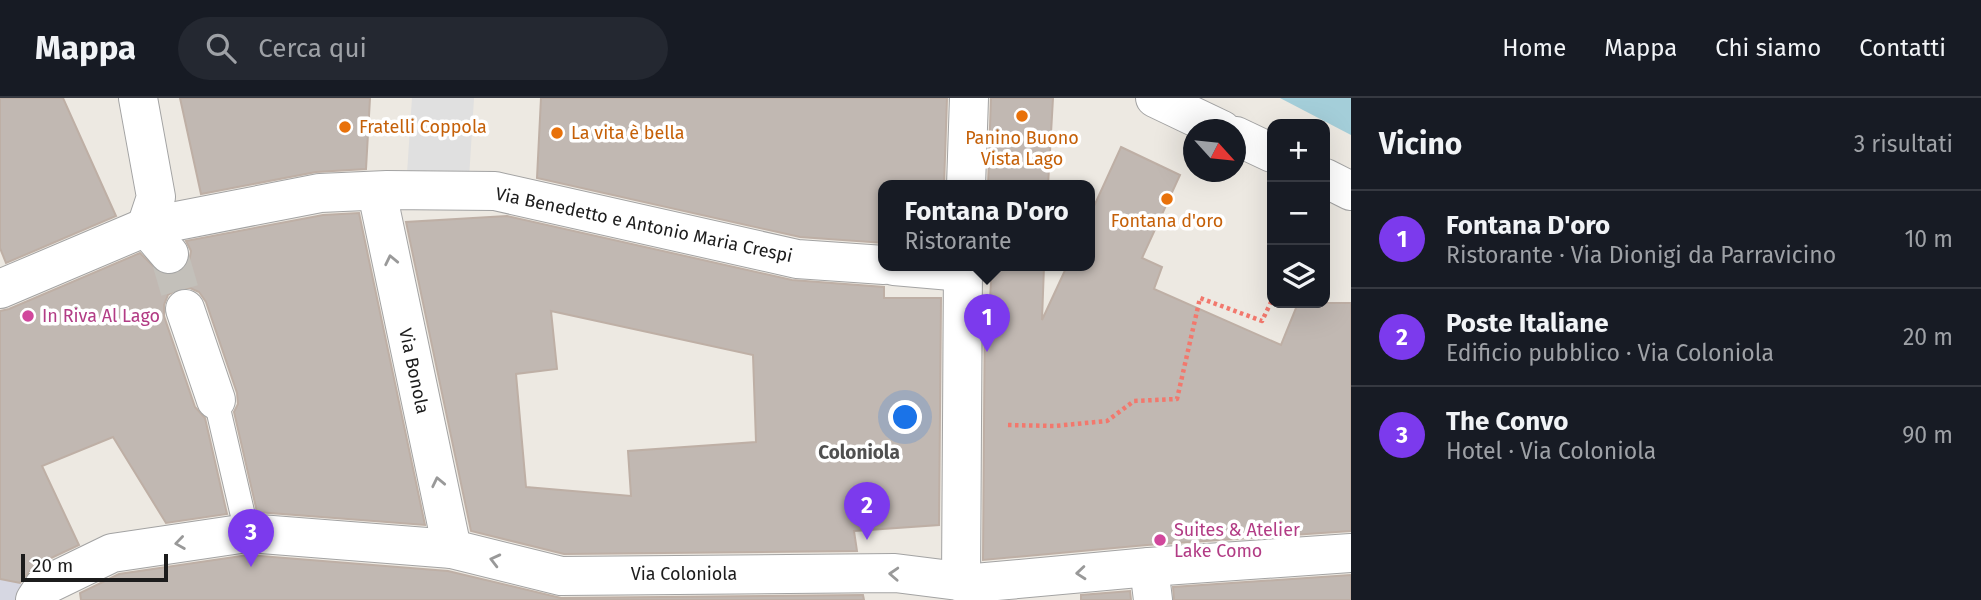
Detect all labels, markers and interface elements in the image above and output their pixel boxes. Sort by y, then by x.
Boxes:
search box [178,17,668,80]
text: Mappa [35,28,136,68]
icon: search [202,29,240,67]
text: Cerca qui [258,33,367,64]
text: Home [1502,34,1566,62]
text: Mappa [1604,34,1677,62]
text: Chi siamo [1715,34,1821,62]
text: Contatti [1859,34,1946,62]
marker: Panino Buono Vista Lago [1014,108,1030,124]
place label: Fratelli Coppola [359,116,487,138]
marker: Fratelli Coppola [337,119,353,135]
north arrow [1183,119,1246,182]
map controls [1267,119,1330,308]
button: + [1267,119,1330,182]
place label: La vita è bella [571,122,685,144]
marker: La vita è bella [549,125,565,141]
text: Vicino [1379,126,1462,162]
place label: Panino Buono Vista Lago [965,127,1079,170]
text: 3 risultati [1854,130,1953,158]
popup [878,180,1095,271]
button: − [1267,182,1330,245]
street label: Via Benedetto e Antonio Maria Crespi [494,183,794,267]
marker: Fontana d'oro [1159,191,1175,207]
text: Fontana D'oro [904,196,1069,227]
place label: Fontana d'oro [1111,210,1223,232]
text: Fontana D'oro [1446,210,1610,241]
text: 1 [1397,225,1407,253]
text: 10 m [1904,225,1953,253]
text: Ristorante [904,227,1011,255]
text: Ristorante · Via Dionigi da Parravicino [1446,241,1836,269]
button: layers [1267,245,1330,308]
one-way arrow [384,254,399,266]
pin: 1 [964,294,1010,352]
place label: In Riva Al Lago [42,305,160,327]
marker: In Riva Al Lago [20,308,36,324]
text: Poste Italiane [1446,308,1609,339]
text: 2 [1396,323,1408,351]
text: 20 m [1903,323,1953,351]
street label: Via Bonola [394,326,434,416]
text: Edificio pubblico · Via Coloniola [1446,339,1774,367]
your location [888,400,922,434]
text: The Convo [1446,406,1568,437]
text: 3 [1396,421,1408,449]
text: 90 m [1902,421,1953,449]
text: Hotel · Via Coloniola [1446,437,1656,465]
district label: Coloniola [818,441,900,464]
one-way arrow [431,476,446,488]
pin: 2 [844,482,890,540]
pin: 3 [228,509,274,567]
place label: Suites & Atelier Lake Como [1174,519,1300,562]
marker: Suites & Atelier Lake Como [1152,532,1168,548]
one-way arrow [174,535,185,550]
scale bar [21,551,168,583]
text: 20 m [32,554,73,577]
one-way arrow [489,554,501,568]
street label: Via Coloniola [631,563,737,585]
one-way arrow [1075,565,1086,580]
one-way arrow [888,567,899,582]

